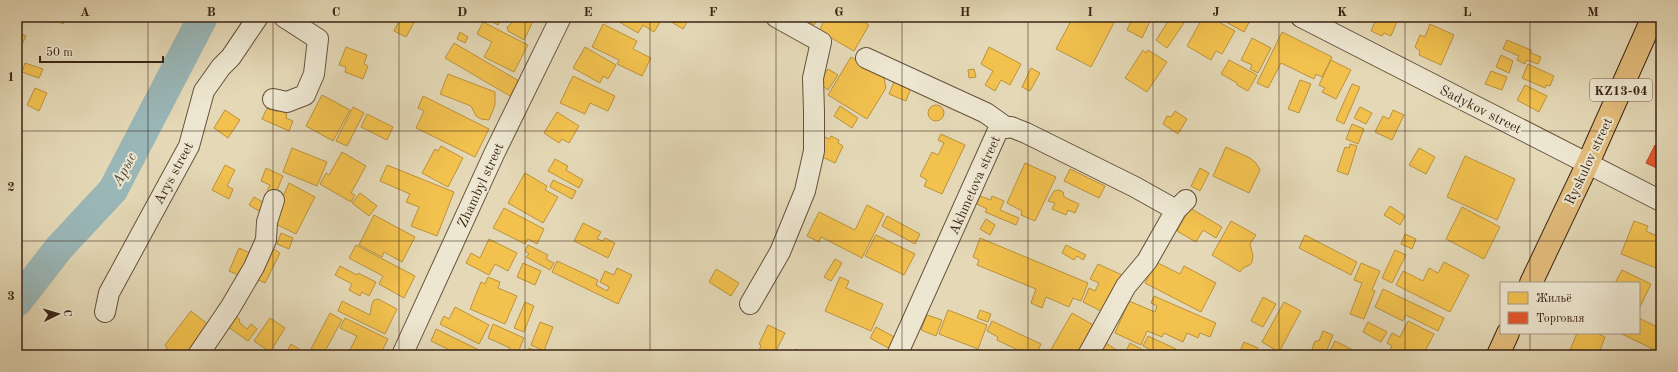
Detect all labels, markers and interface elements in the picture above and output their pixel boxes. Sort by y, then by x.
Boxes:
text: A [80,6,90,19]
text: B [206,6,216,19]
text: C [332,6,340,19]
text: D [457,6,467,19]
text: E [584,6,593,19]
text: F [709,6,718,19]
text: G [834,6,844,19]
text: H [960,6,971,19]
text: I [1087,6,1093,19]
text: J [1212,6,1220,19]
text: K [1337,6,1347,19]
text: L [1463,6,1472,19]
text: M [1587,6,1599,19]
scale bar [40,38,163,64]
text: 50 m [46,46,73,59]
text: 1 [7,71,15,84]
road number: KZ13-04 [1590,79,1652,101]
street label: Sadykov street [1437,83,1524,137]
street label: Ryskulov street [1563,116,1615,207]
street label: Akhmetova street [947,134,1003,237]
street label: Arys street [152,140,196,207]
street label: Zhambyl street [455,141,507,230]
water label: Арыс [110,150,140,190]
text: 2 [7,181,15,194]
legend [1500,282,1640,334]
text: 3 [7,290,15,303]
text: Жильё [1536,293,1572,305]
north arrow [38,294,78,334]
text: С [61,309,72,317]
text: Торговля [1536,313,1585,325]

